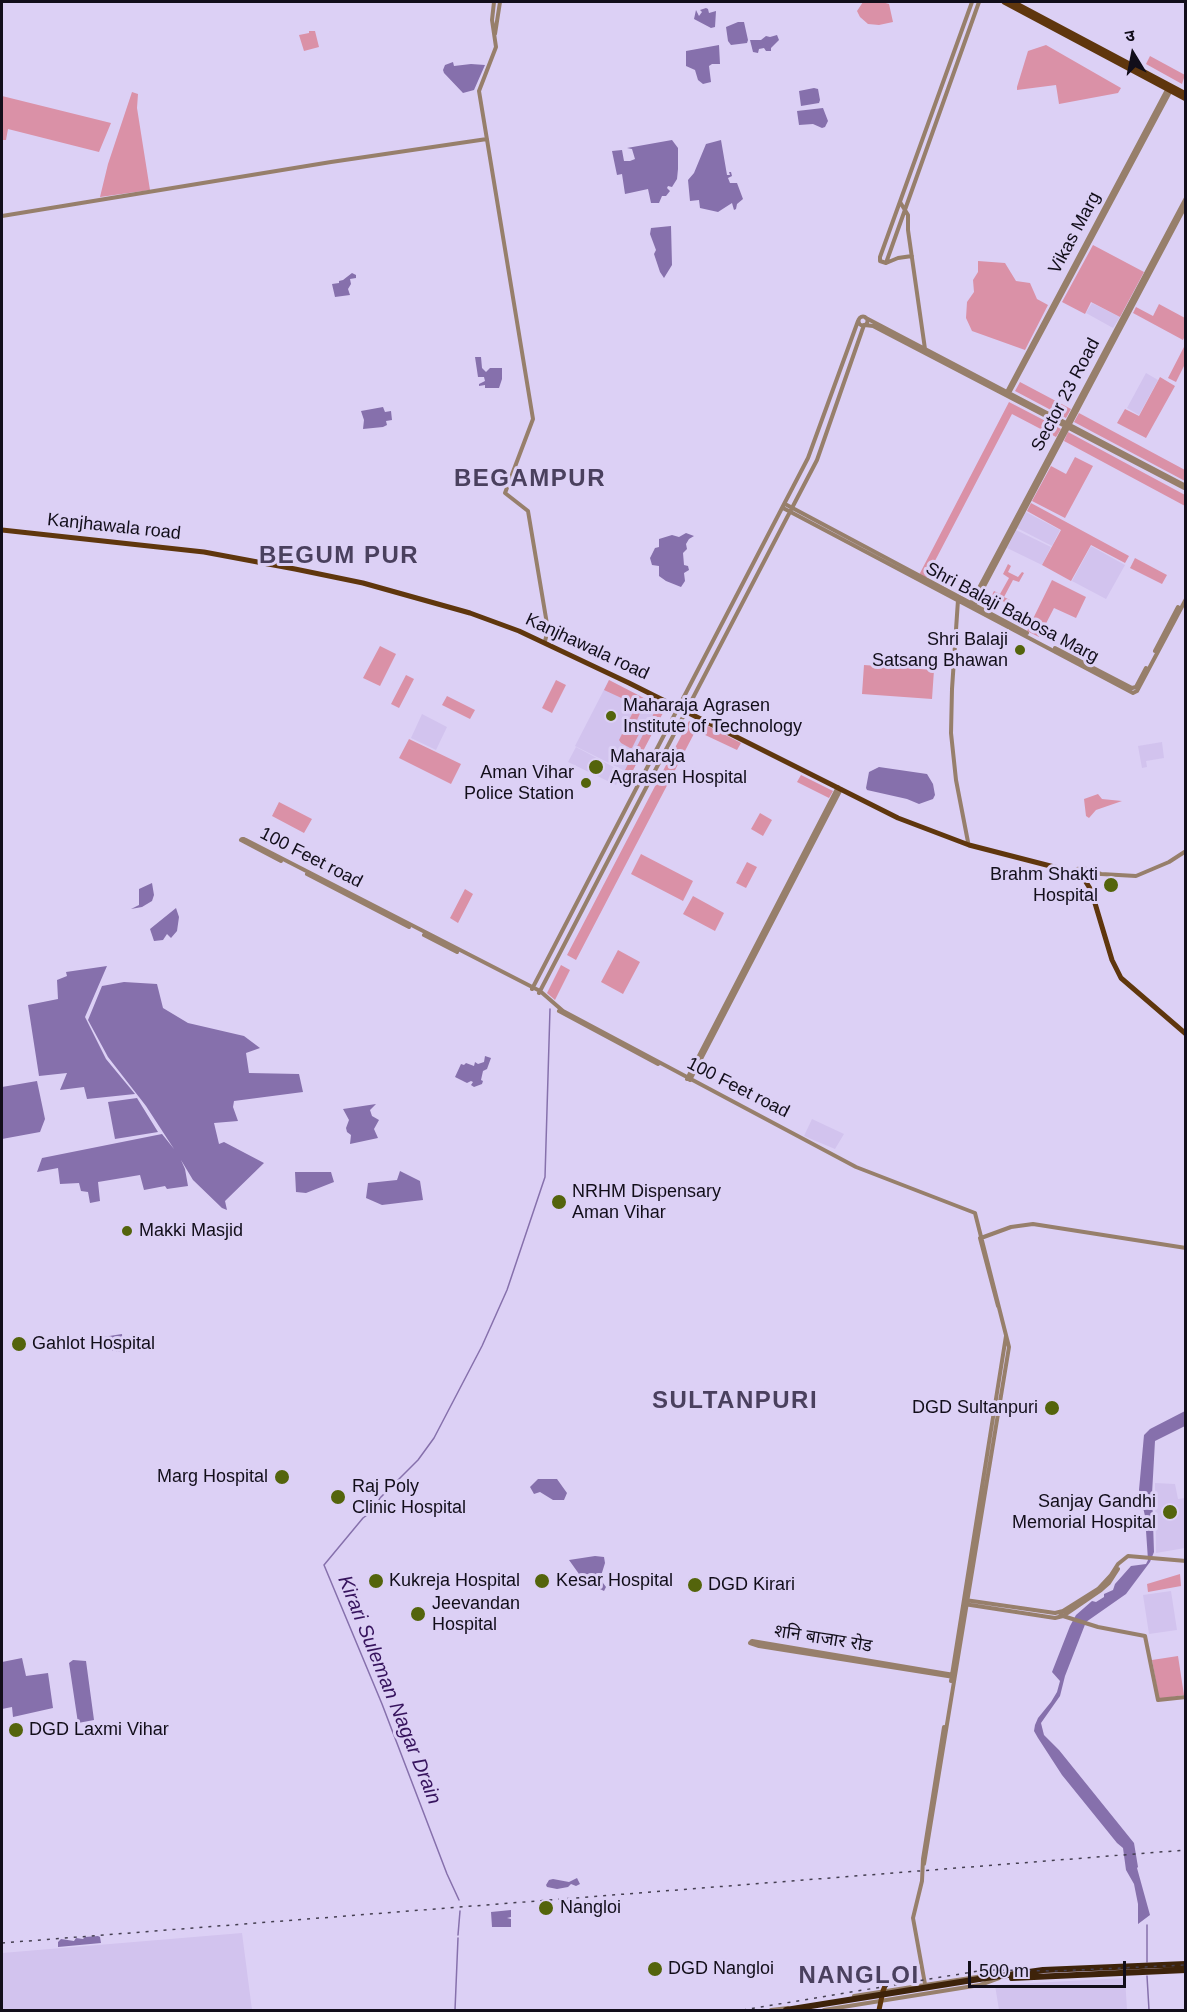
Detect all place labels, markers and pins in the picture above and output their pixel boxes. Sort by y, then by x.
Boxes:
place label: Shri Balaji Satsang Bhawan [872,629,1008,672]
marker: Shri Balaji Satsang Bhawan [1013,643,1027,657]
place label: Maharaja Agrasen Institute of Technology [623,695,802,738]
marker: Maharaja Agrasen Institute of Technology [604,709,618,723]
place label: Maharaja Agrasen Hospital [610,746,747,789]
marker: Maharaja Agrasen Hospital [587,758,605,776]
place label: Aman Vihar Police Station [464,762,574,804]
marker: Aman Vihar Police Station [579,776,593,790]
place label: Brahm Shakti Hospital [990,864,1098,906]
marker: Brahm Shakti Hospital [1102,876,1120,894]
place label: NRHM Dispensary Aman Vihar [572,1181,721,1224]
marker: NRHM Dispensary Aman Vihar [550,1193,568,1211]
place label: Makki Masjid [139,1220,243,1242]
marker: Makki Masjid [120,1224,134,1238]
place label: Gahlot Hospital [32,1333,155,1355]
marker: Gahlot Hospital [10,1335,28,1353]
place label: DGD Sultanpuri [912,1397,1038,1419]
marker: DGD Sultanpuri [1043,1399,1061,1417]
place label: Marg Hospital [157,1466,268,1488]
marker: Marg Hospital [273,1468,291,1486]
place label: Raj Poly Clinic Hospital [352,1476,466,1518]
marker: Raj Poly Clinic Hospital [329,1488,347,1506]
place label: Sanjay Gandhi Memorial Hospital [1012,1491,1156,1534]
marker: Sanjay Gandhi Memorial Hospital [1161,1503,1179,1521]
place label: Kukreja Hospital [389,1570,520,1592]
place label: Kesar Hospital [556,1570,673,1592]
marker: Kukreja Hospital [367,1572,385,1590]
marker: Kesar Hospital [533,1572,551,1590]
place label: DGD Kirari [708,1574,795,1596]
marker: DGD Kirari [686,1576,704,1594]
place label: Jeevandan Hospital [432,1593,520,1636]
marker: Jeevandan Hospital [409,1605,427,1623]
place label: DGD Laxmi Vihar [29,1719,169,1741]
marker: DGD Laxmi Vihar [7,1721,25,1739]
place label: Nangloi [560,1897,621,1919]
marker: Nangloi [537,1899,555,1917]
place label: DGD Nangloi [668,1958,774,1980]
marker: DGD Nangloi [646,1960,664,1978]

